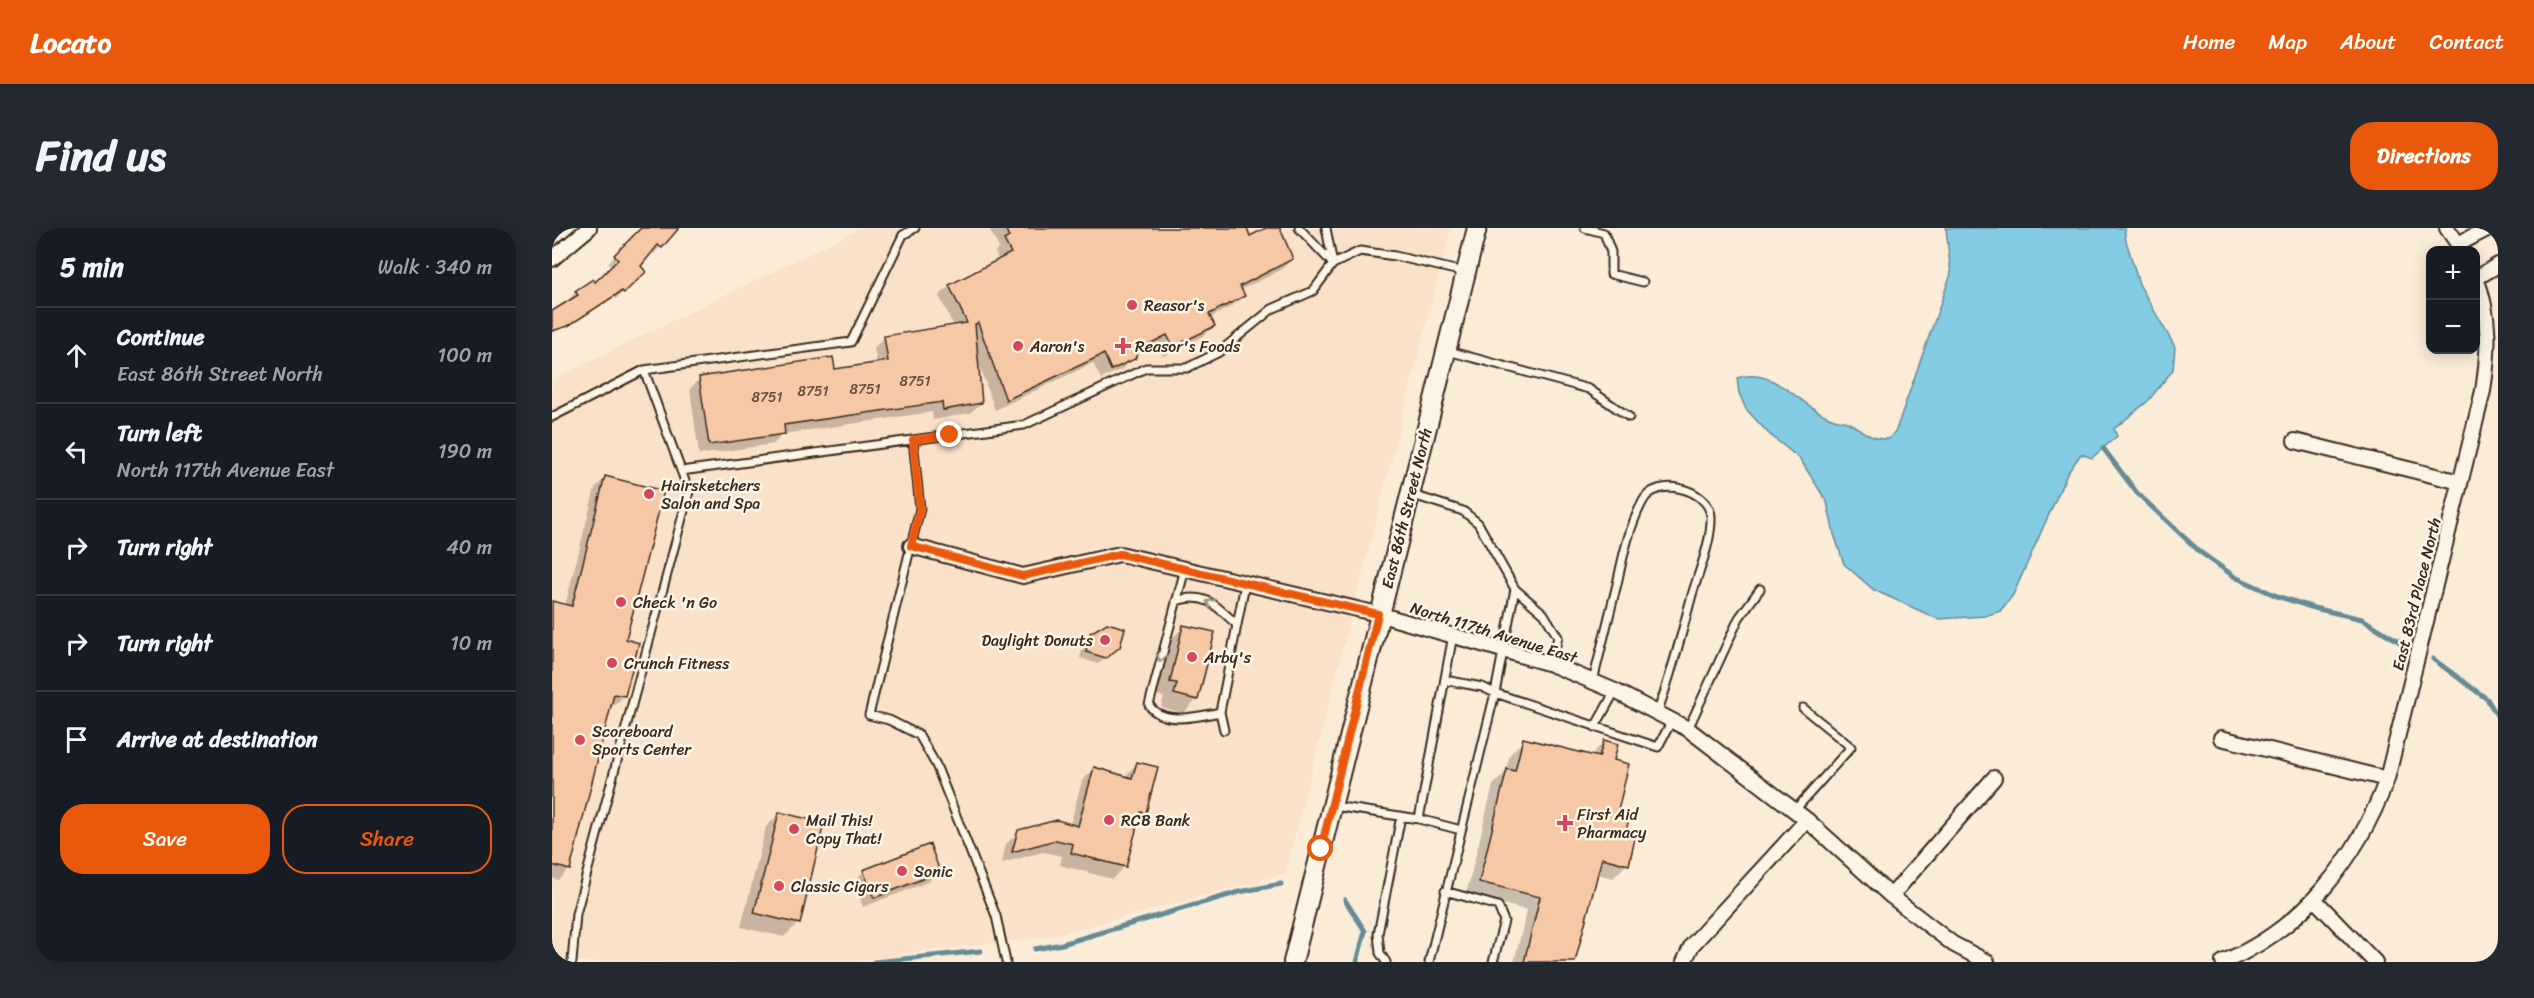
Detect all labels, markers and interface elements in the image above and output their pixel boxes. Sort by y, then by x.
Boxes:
text: Locato [30,18,111,67]
text: Home [2183,23,2235,61]
text: Map [2268,23,2307,61]
text: About [2340,23,2397,61]
text: Contact [2430,23,2504,61]
text: Find us [36,119,166,193]
button: Directions [2350,122,2498,190]
text: 5 min [60,244,124,290]
map controls [2426,246,2480,354]
button: + [2426,246,2480,300]
text: Walk · 340 m [378,250,492,285]
place label: Reasor's [1144,291,1205,320]
marker: Reasor's [1125,298,1139,312]
button: − [2426,300,2480,354]
text: Continue [117,318,205,357]
place label: Aaron's [1029,332,1085,361]
place label: Reasor's Foods [1135,332,1241,361]
text: 100 m [438,338,492,373]
icon: ahead [60,339,93,372]
marker: Aaron's [1011,339,1025,353]
marker: Reasor's Foods [1116,339,1130,353]
text: East 86th Street North [117,357,323,392]
house number: 8751 [900,369,931,394]
house number: 8751 [850,377,881,402]
house number: 8751 [798,379,829,404]
house number: 8751 [752,385,783,410]
text: Turn left [117,414,202,453]
route end [936,421,962,447]
street label: East 86th Street North [1372,425,1440,592]
text: 190 m [438,434,492,469]
icon: left [60,435,93,468]
text: North 117th Avenue East [117,453,334,488]
place label: Hairsketchers Salon and Spa [661,471,761,518]
marker: Hairsketchers Salon and Spa [642,487,656,501]
street label: East 83rd Place North [2383,515,2450,674]
text: Turn right [117,528,212,567]
text: 40 m [446,530,492,565]
icon: right [60,531,93,564]
place label: Check 'n Go [633,588,717,617]
street label: North 117th Avenue East [1407,593,1582,672]
marker: Check 'n Go [614,595,628,609]
one-way arrow [1206,599,1216,610]
text: Turn right [117,624,212,663]
text: 10 m [450,626,492,661]
place label: Daylight Donuts [981,626,1094,655]
icon: right [60,627,93,660]
marker: Daylight Donuts [1098,633,1112,647]
place label: Arby's [1203,643,1252,672]
place label: Crunch Fitness [624,649,730,678]
marker: Arby's [1185,650,1199,664]
one-way arrow [1156,653,1169,663]
marker: Crunch Fitness [605,656,619,670]
place label: Scoreboard Sports Center [592,717,692,764]
text: Arrive at destination [117,720,318,759]
icon: arrive [60,723,93,756]
marker: Scoreboard Sports Center [573,733,587,747]
place label: First Aid Pharmacy [1577,800,1647,847]
button: Save [60,804,270,874]
button: Share [282,804,492,874]
place label: Mail This! Copy That! [806,806,882,853]
place label: RCB Bank [1121,806,1191,835]
marker: RCB Bank [1102,813,1116,827]
marker: First Aid Pharmacy [1558,816,1572,830]
marker: Mail This! Copy That! [787,822,801,836]
route start [1307,835,1333,861]
place label: Sonic [914,857,953,886]
marker: Sonic [895,864,909,878]
place label: Classic Cigars [791,872,889,901]
marker: Classic Cigars [772,879,786,893]

